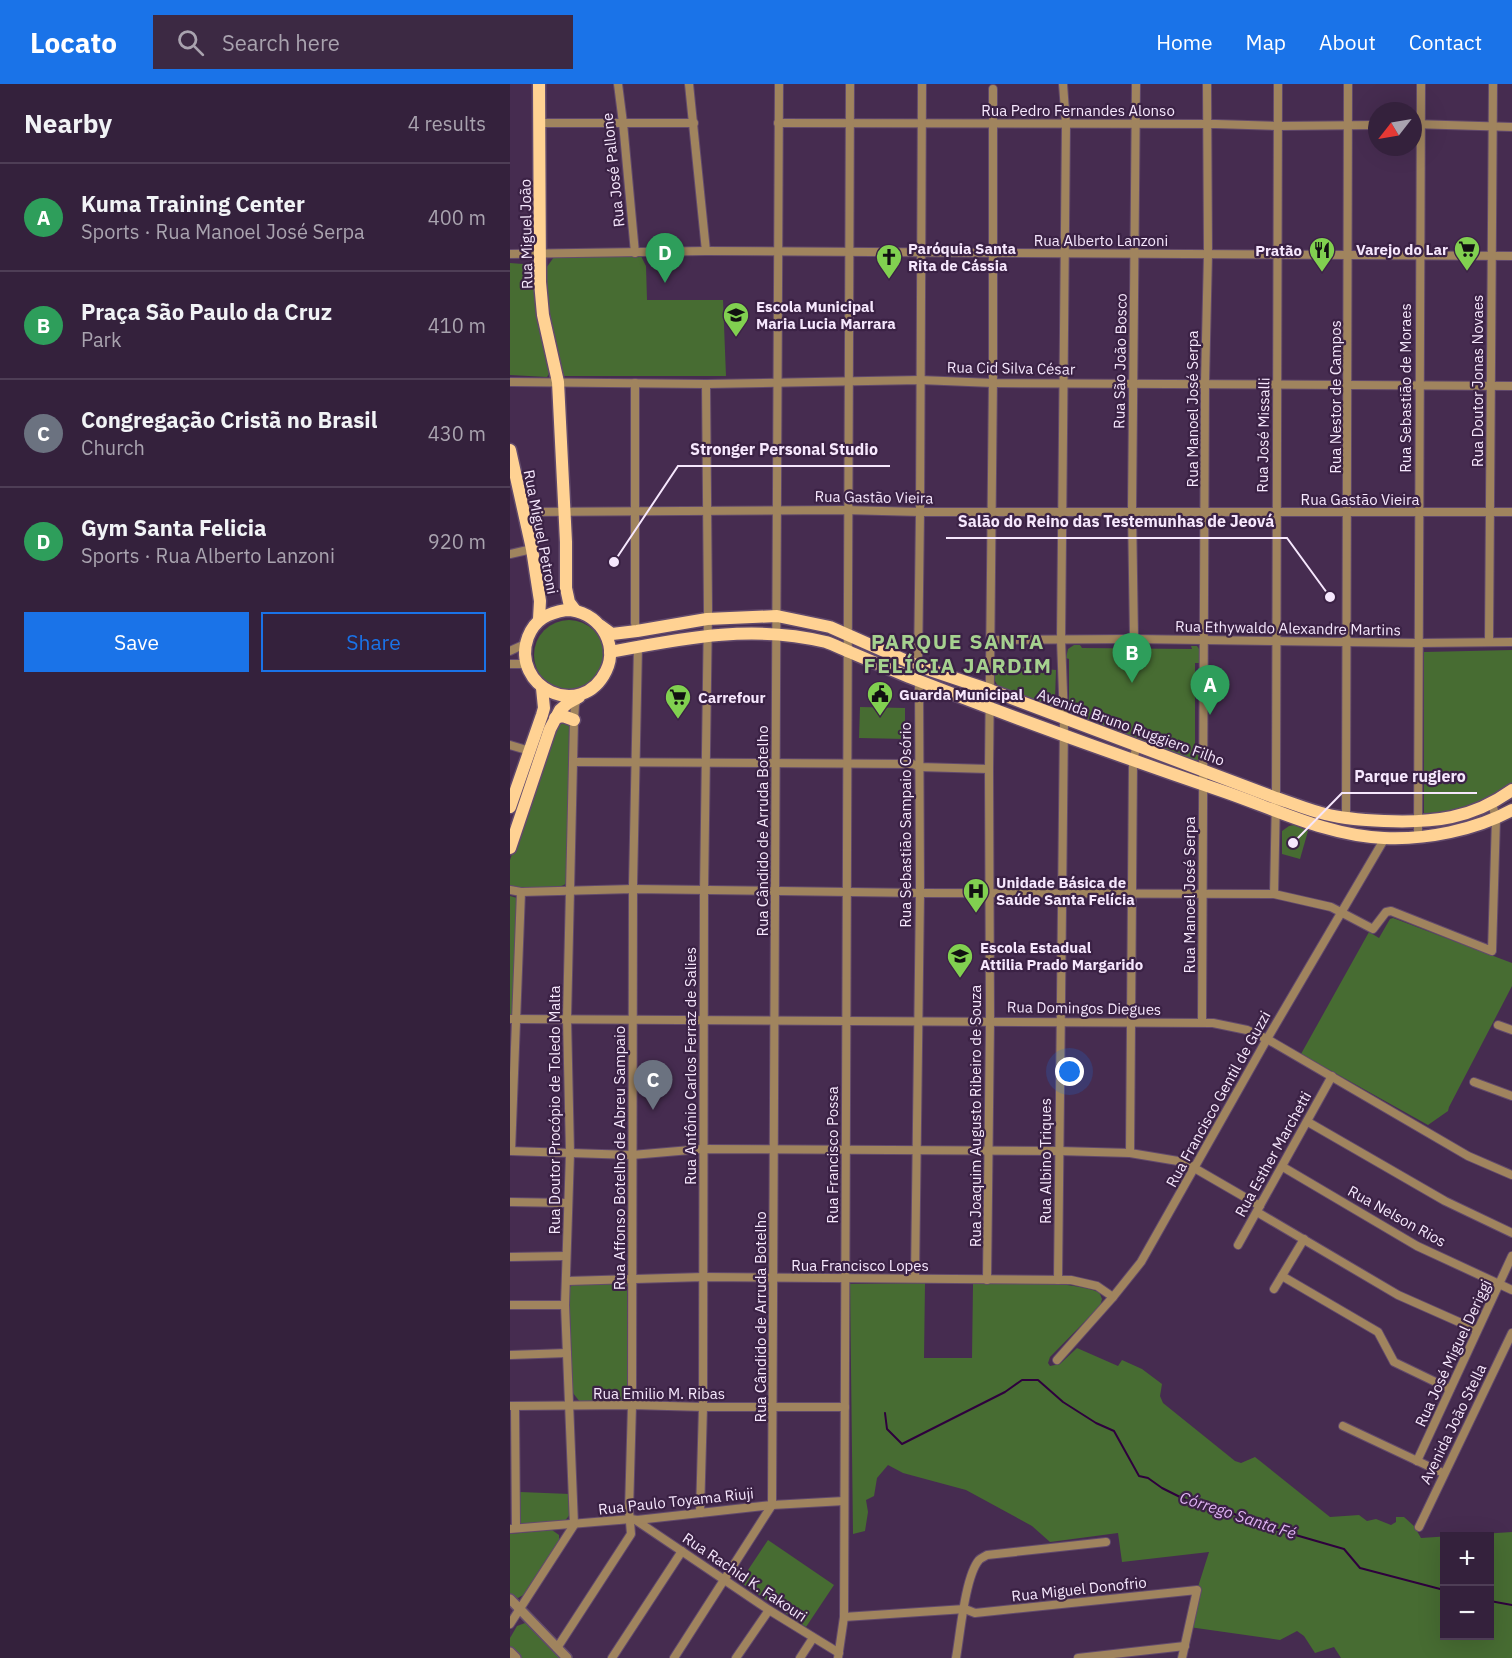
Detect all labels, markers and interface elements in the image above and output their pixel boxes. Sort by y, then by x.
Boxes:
search box [153,15,573,69]
text: Locato [30,24,117,61]
icon: search [174,26,207,59]
text: Search here [222,28,340,57]
text: Home [1156,28,1213,56]
text: Map [1246,28,1286,56]
text: About [1319,28,1376,56]
text: Contact [1409,28,1482,56]
street label: Rua Pedro Fernandes Alonso [981,101,1175,120]
north arrow [1368,102,1422,156]
text: Nearby [24,106,112,140]
text: 4 results [408,110,486,137]
street label: Rua José Pallone [598,112,628,228]
street label: Rua Miguel João [516,179,536,289]
text: Kuma Training Center [81,189,305,218]
text: A [37,204,50,231]
text: 400 m [428,204,486,231]
text: Sports · Rua Manoel José Serpa [81,218,365,245]
street label: Rua Alberto Lanzoni [1034,231,1168,250]
pin: D [646,234,684,283]
supermarket icon: Varejo do Lar [1452,234,1482,272]
restaurant icon: Pratão [1307,235,1337,273]
place label: Paróquia Santa Rita de Cássia [908,239,1017,275]
place label: Varejo do Lar [1356,240,1448,259]
place label: Pratão [1255,241,1302,260]
church icon: Paróquia Santa Rita de Cássia [874,242,904,280]
street label: Rua São João Bosco [1109,293,1131,429]
street label: Rua Doutor Jonas Novaes [1468,295,1487,467]
text: Praça São Paulo da Cruz [81,297,332,326]
place label: Escola Municipal Maria Lucia Marrara [756,297,896,333]
school or university icon: Escola Municipal Maria Lucia Marrara [721,300,751,338]
street label: Rua Sebastião de Moraes [1396,303,1415,473]
text: B [37,312,50,339]
text: 410 m [428,312,486,339]
street label: Rua Nestor de Campos [1326,320,1345,474]
text: Park [81,326,121,353]
street label: Rua Manoel José Serpa [1183,331,1202,487]
street label: Rua Cid Silva César [947,357,1076,379]
street label: Rua José Missalli [1252,377,1274,493]
text: Congregação Cristã no Brasil [81,405,377,434]
text: C [37,420,50,447]
text: 430 m [428,420,486,447]
callout: Stronger Personal Studio [678,432,890,466]
text: Church [81,434,145,461]
text: Stronger Personal Studio [690,439,878,459]
street label: Rua Miguel Petroni [520,468,562,596]
street label: Rua Gastão Vieira [814,486,934,508]
street label: Rua Gastão Vieira [1301,490,1419,509]
callout: Salão do Reino das Testemunhas de Jeová [946,504,1287,538]
text: Salão do Reino das Testemunhas de Jeová [958,511,1274,531]
text: Gym Santa Felicia [81,513,267,542]
text: D [37,528,50,555]
text: 920 m [428,528,486,555]
text: Sports · Rua Alberto Lanzoni [81,542,335,569]
button: Save [24,612,249,672]
button: Share [261,612,486,672]
street label: Rua Ethywaldo Alexandre Martins [1175,617,1401,639]
district label: PARQUE SANTA FELÍCIA JARDIM [863,627,1053,679]
pin: B [1112,634,1152,683]
pin: A [1190,666,1230,715]
public building icon: Guarda Municipal [865,679,895,717]
supermarket icon: Carrefour [663,682,693,720]
place label: Guarda Municipal [899,685,1024,704]
street label: Avenida Bruno Ruggiero Filho [1035,685,1227,769]
place label: Carrefour [698,688,766,707]
street label: Rua Sebastião Sampaio Osório [896,722,915,928]
street label: Rua Cândido de Arruda Botelho [753,725,772,937]
callout: Parque rugiero [1342,759,1477,793]
text: Parque rugiero [1354,766,1466,786]
street label: Rua Manoel José Serpa [1180,817,1199,973]
place label: Unidade Básica de Saúde Santa Felícia [996,873,1135,909]
hospital icon: Unidade Básica de Saúde Santa Felícia [961,876,991,914]
place label: Escola Estadual Attilia Prado Margarido [980,938,1143,974]
school or university icon: Escola Estadual Attilia Prado Margarido [945,941,975,979]
street label: Rua Antônio Carlos Ferraz de Salies [681,947,700,1185]
street label: Rua Doutor Procópio de Toledo Malta [545,985,564,1235]
street label: Rua Joaquim Augusto Ribeiro de Souza [966,985,985,1247]
street label: Rua Domingos Diegues [1007,997,1161,1019]
street label: Rua Francisco Gentil de Guzzi [1162,1008,1274,1190]
street label: Rua Affonso Botelho de Abreu Sampaio [610,1026,629,1290]
your location [1055,1057,1084,1086]
pin: C [634,1060,672,1110]
street label: Rua Francisco Possa [823,1086,842,1224]
street label: Rua Esther Marchetti [1231,1088,1315,1220]
street label: Rua Albino Triques [1036,1098,1055,1224]
street label: Rua Nelson Rios [1345,1181,1449,1251]
street label: Rua Cândido de Arruda Botelho [751,1211,770,1423]
street label: Rua Francisco Lopes [791,1256,929,1275]
street label: Rua José Miguel Deriggi [1411,1276,1495,1430]
street label: Avenida João Stella [1416,1361,1490,1487]
street label: Rua Emilio M. Ribas [593,1384,725,1403]
street label: Rua Paulo Toyama Riuji [597,1483,755,1519]
water label: Córrego Santa Fé [1177,1487,1299,1543]
street label: Rua Rachid K. Fakouri [679,1528,811,1626]
map controls [1440,1532,1494,1640]
button: + [1440,1532,1494,1586]
street label: Rua Miguel Donofrio [1011,1572,1147,1606]
button: − [1440,1586,1494,1640]

